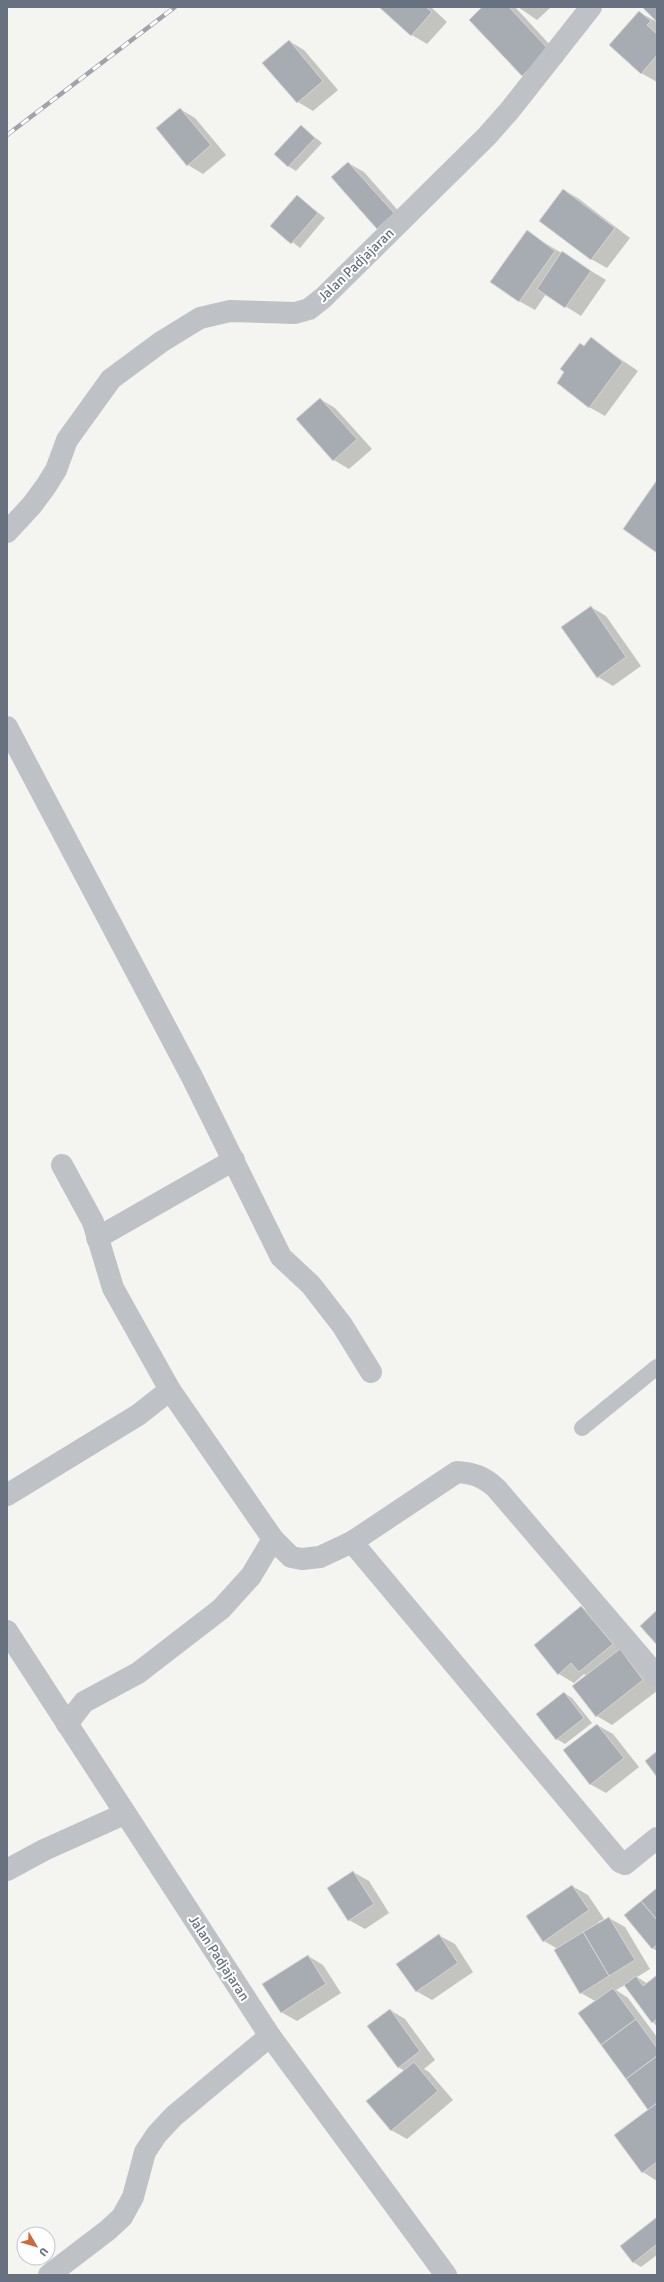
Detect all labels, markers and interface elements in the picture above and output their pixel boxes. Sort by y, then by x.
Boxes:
street label: Jalan Padjajaran [315,225,397,305]
street label: Jalan Padjajaran [185,1912,253,2004]
north arrow [16,2226,56,2266]
text: U [36,2245,51,2259]

